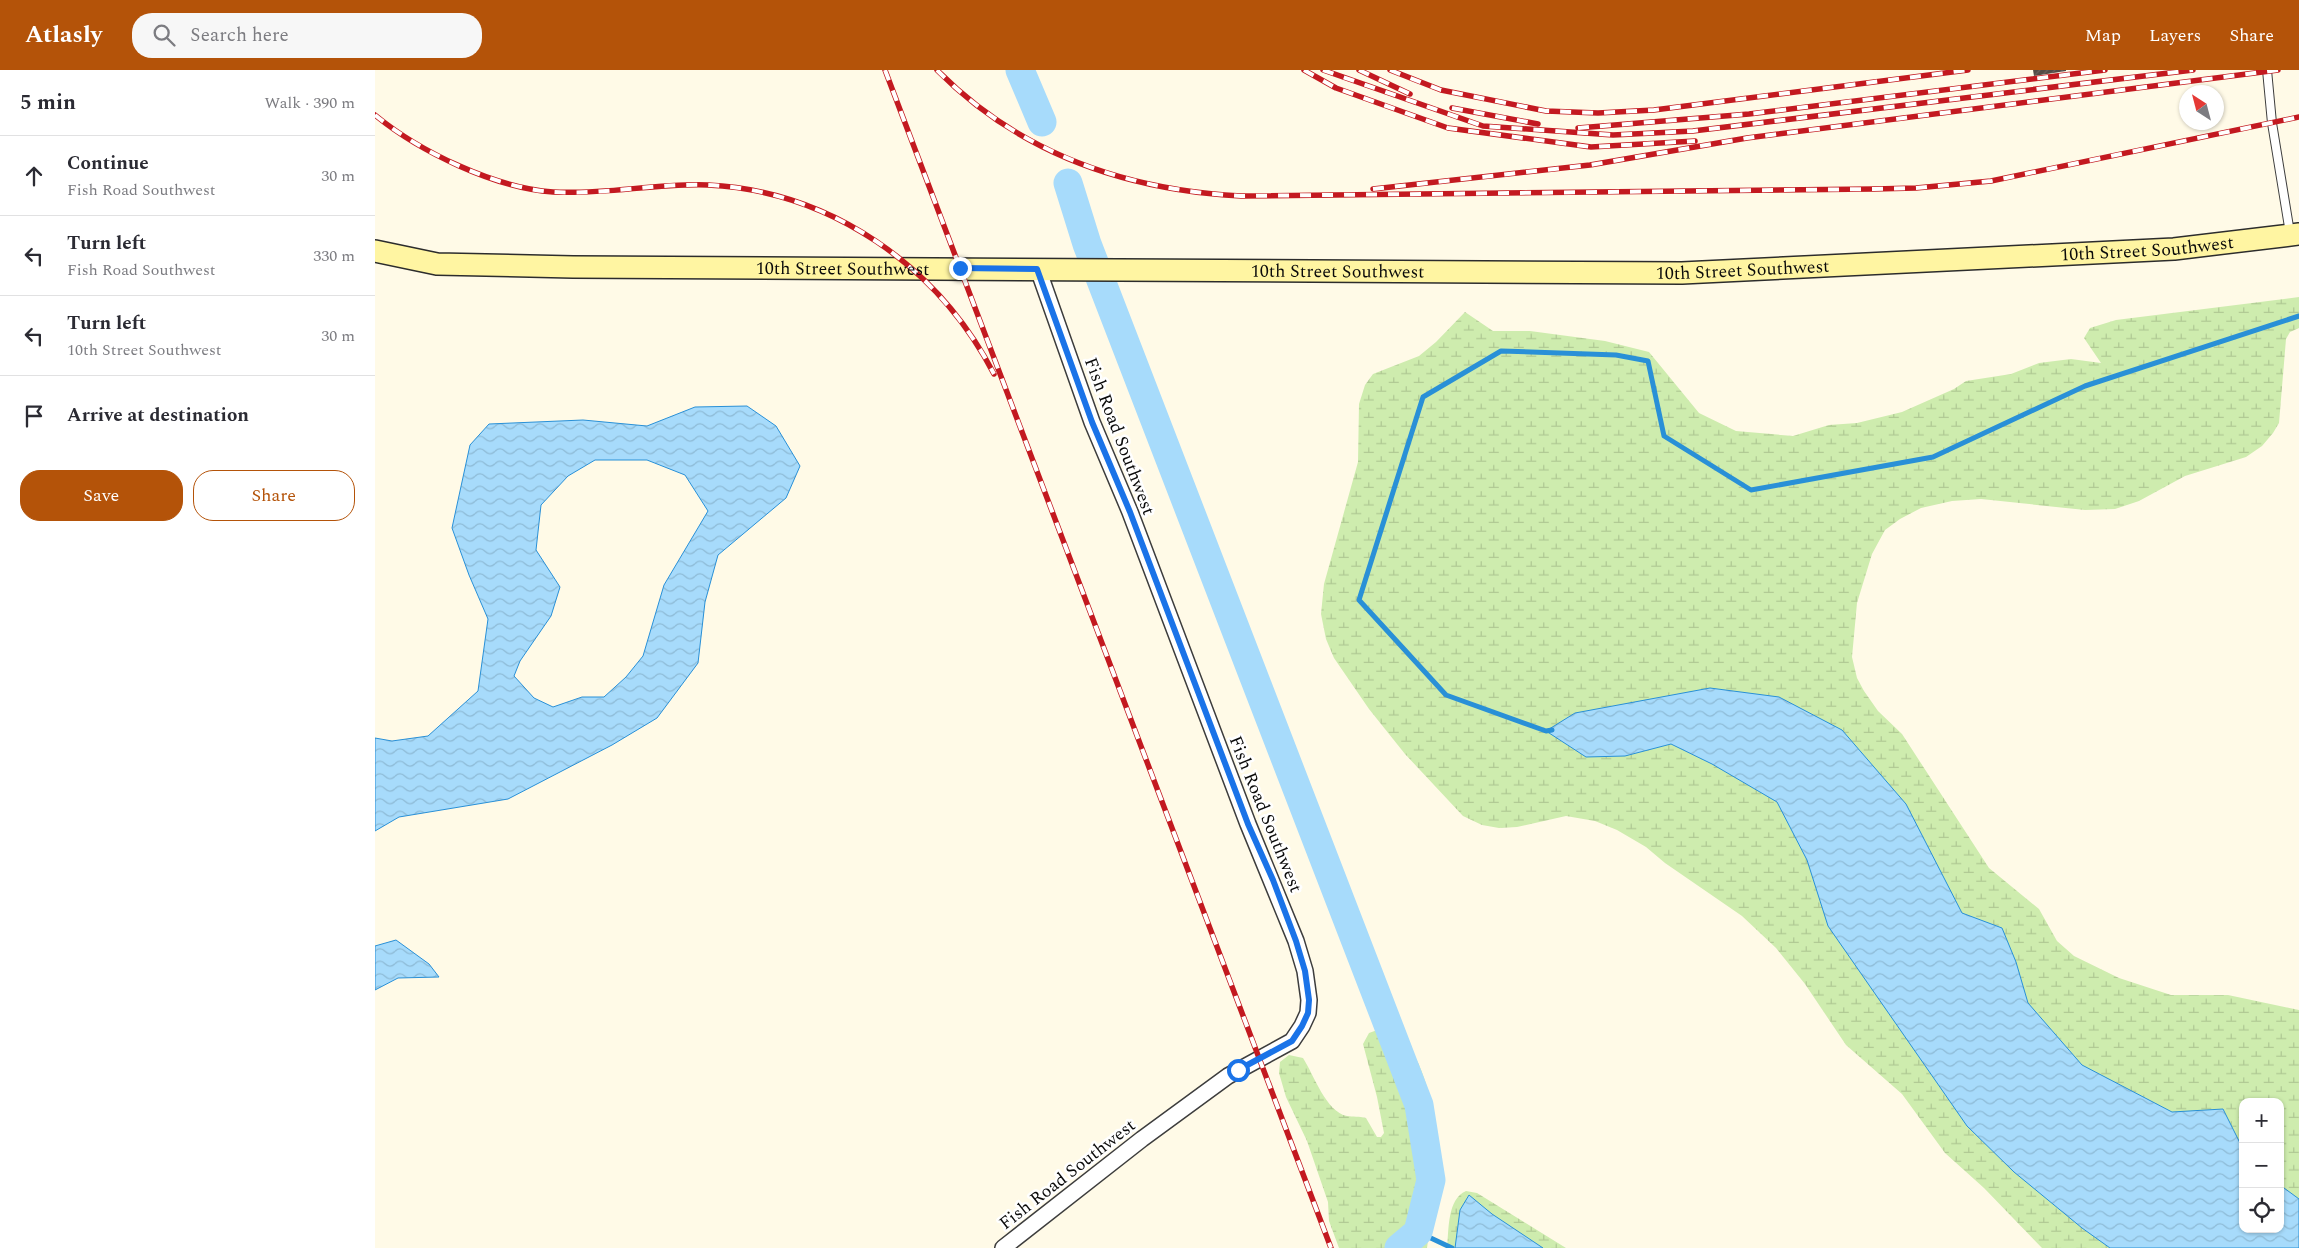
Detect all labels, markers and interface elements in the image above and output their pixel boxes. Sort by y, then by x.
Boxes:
search box [132,13,482,58]
text: Atlasly [25,17,102,53]
icon: search [150,21,178,49]
text: Search here [190,21,289,50]
text: Map [2085,22,2121,49]
text: Layers [2149,22,2201,49]
text: Share [2229,22,2274,49]
north arrow [2179,85,2224,130]
text: 5 min [20,87,76,119]
text: Walk · 390 m [264,91,355,115]
text: Continue [67,149,149,178]
icon: ahead [20,162,48,190]
text: 30 m [321,164,355,188]
text: Fish Road Southwest [67,178,215,202]
text: Turn left [67,229,146,258]
street label: 10th Street Southwest [2060,229,2235,269]
icon: left [20,242,48,270]
text: 330 m [313,244,355,268]
street label: 10th Street Southwest [1656,253,1830,287]
street label: 10th Street Southwest [756,255,930,283]
route end [949,257,972,280]
text: Fish Road Southwest [67,258,215,282]
street label: 10th Street Southwest [1251,258,1425,286]
text: Turn left [67,309,146,338]
icon: left [20,322,48,350]
text: 30 m [321,324,355,348]
text: 10th Street Southwest [67,338,221,362]
street label: Fish Road Southwest [1077,353,1162,519]
text: Arrive at destination [67,401,249,430]
icon: arrive [20,402,48,430]
button: Save [20,470,183,521]
button: Share [193,470,355,521]
street label: Fish Road Southwest [1222,732,1309,897]
route start [1227,1059,1250,1082]
map controls [2239,1098,2284,1233]
button: + [2239,1098,2284,1143]
street label: Fish Road Southwest [993,1112,1141,1236]
button: − [2239,1143,2284,1188]
button: locate [2239,1188,2284,1233]

